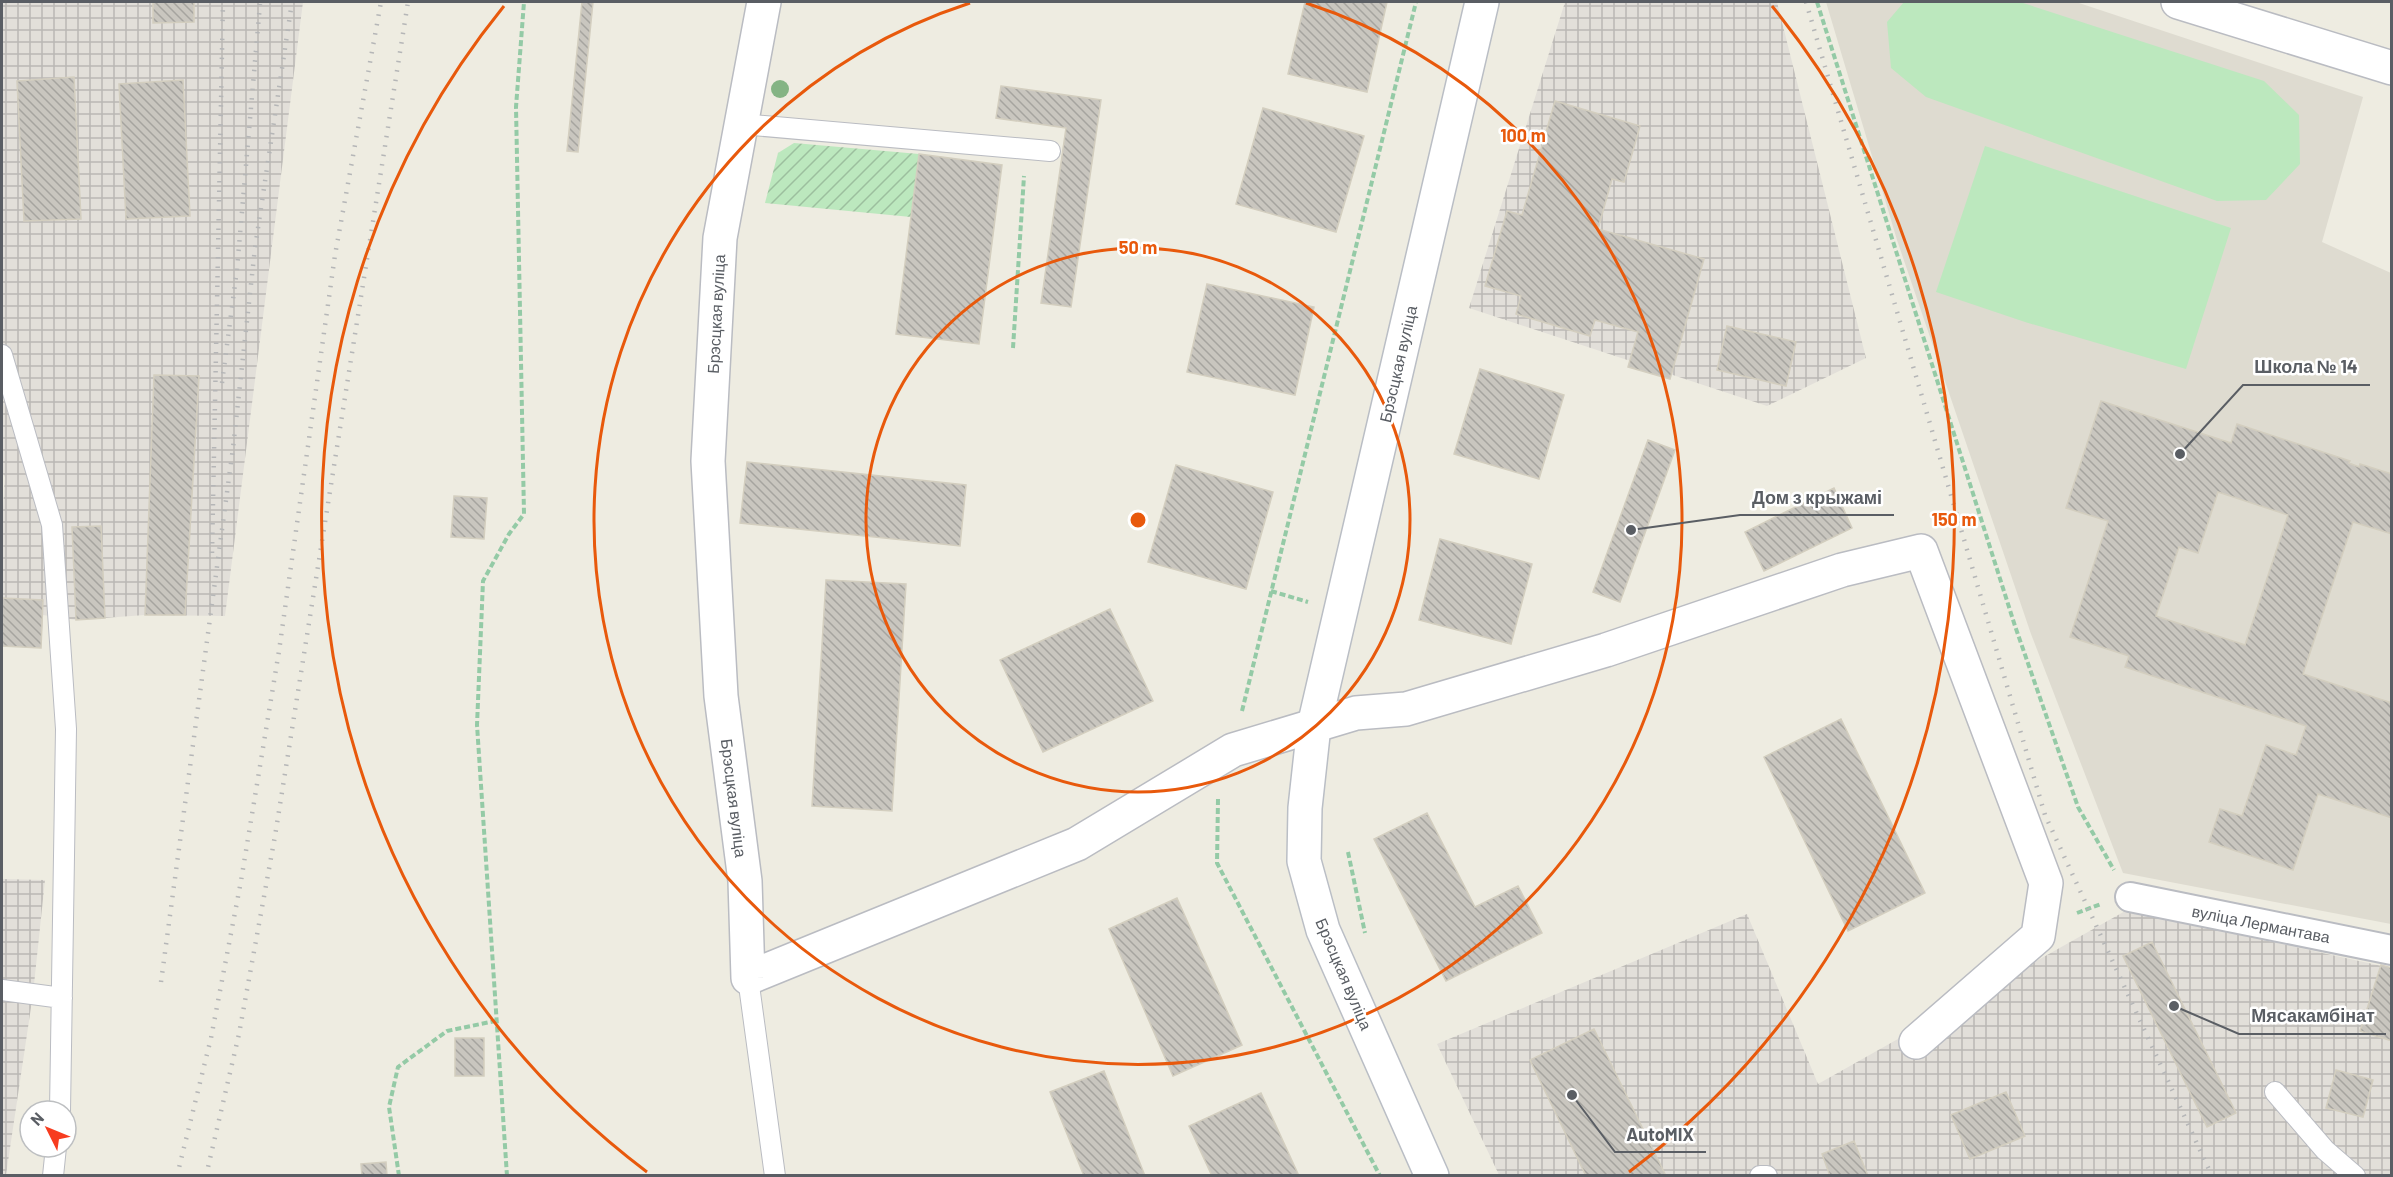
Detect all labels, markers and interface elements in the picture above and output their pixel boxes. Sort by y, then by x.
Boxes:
text: 100 m [1500,124,1546,146]
text: 50 m [1119,236,1157,258]
street label: Брэсцкая вуліца [703,254,728,374]
street label: Брэсцкая вуліца [1375,303,1420,424]
callout: Школа № 14 [2243,349,2370,385]
text: Школа № 14 [2254,355,2358,377]
callout: Дом з крыжамі [1740,479,1894,515]
text: Дом з крыжамі [1752,486,1882,508]
text: 150 m [1932,508,1976,530]
centre of rings [1128,510,1148,530]
street label: Брэсцкая вуліца [718,737,751,859]
street label: вуліца Лермантава [2190,901,2332,946]
street label: Брэсцкая вуліца [1312,915,1377,1033]
callout: Мясакамбінат [2239,998,2386,1034]
text: Мясакамбінат [2251,1004,2375,1026]
north arrow [18,1099,78,1159]
text: N [26,1108,47,1129]
callout: AutoMIX [1615,1116,1706,1152]
text: AutoMIX [1626,1123,1694,1145]

